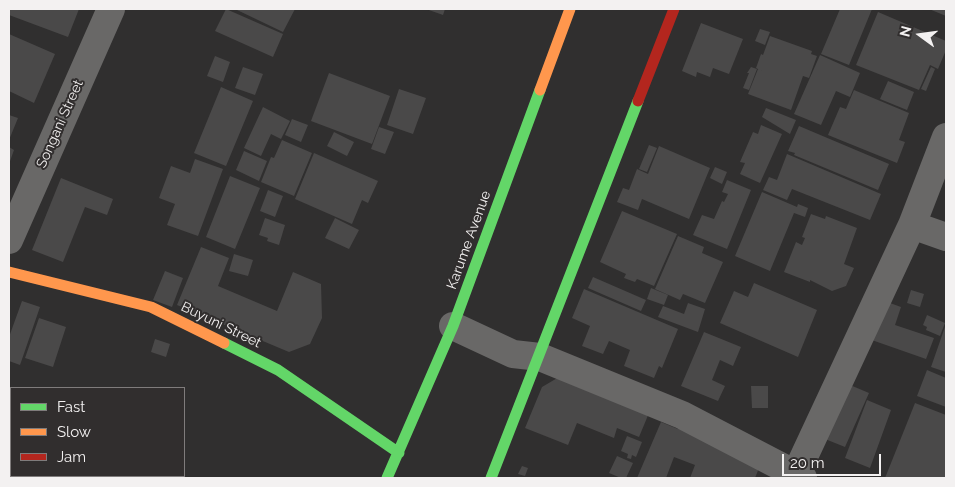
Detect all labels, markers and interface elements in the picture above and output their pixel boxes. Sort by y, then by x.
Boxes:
north arrow [895,10,945,60]
text: N [896,24,915,38]
street label: Songani Street [33,77,87,171]
street label: Karume Avenue [443,188,495,292]
street label: Buyuni Street [178,298,264,352]
legend [10,387,185,477]
text: Fast [57,398,85,416]
text: Slow [57,423,91,441]
scale bar [785,444,884,476]
text: Jam [57,448,86,466]
text: 20 m [790,454,825,472]

